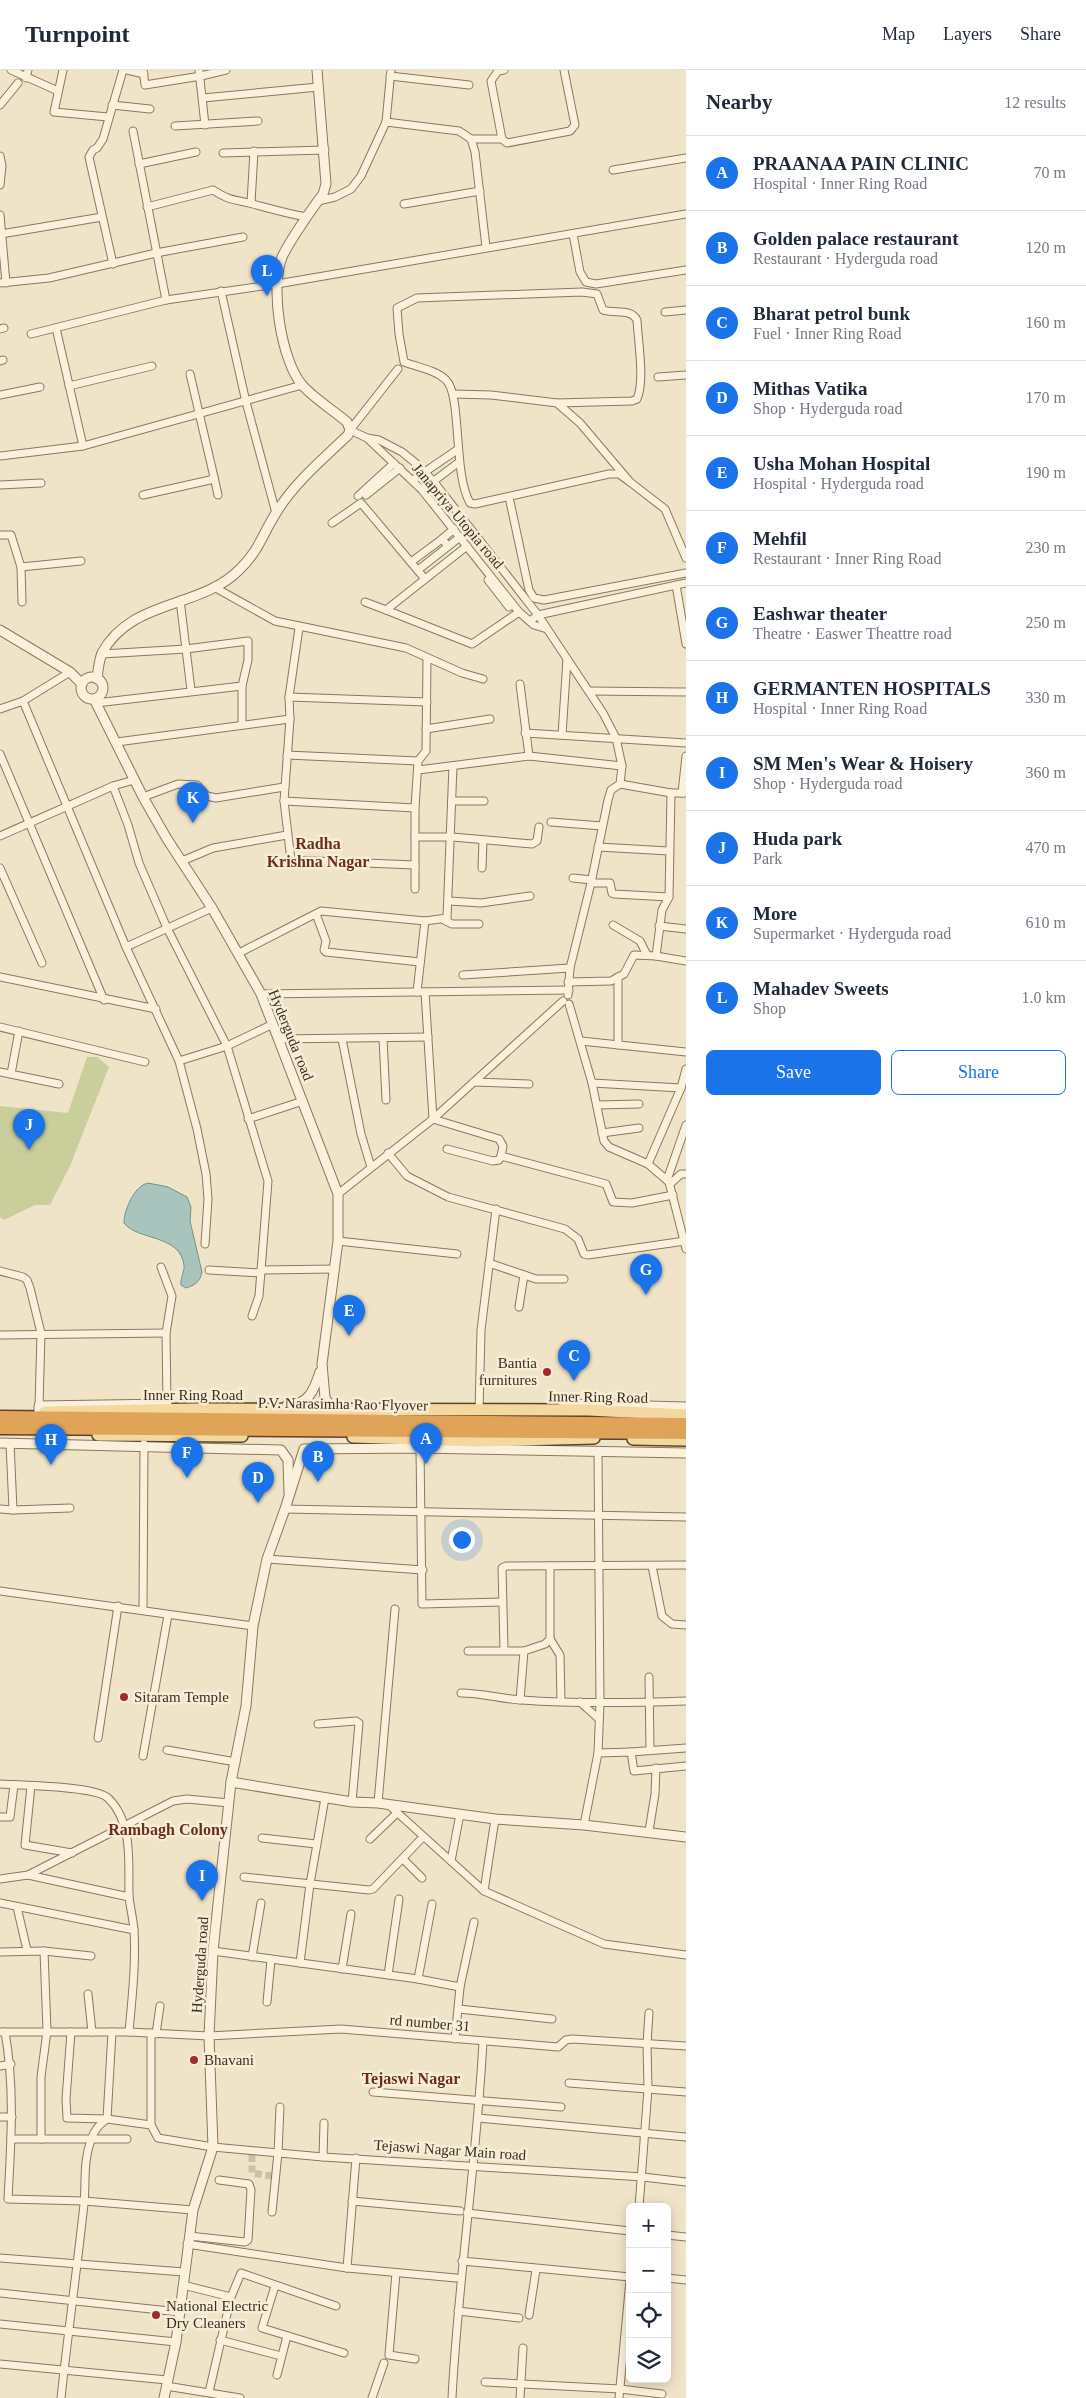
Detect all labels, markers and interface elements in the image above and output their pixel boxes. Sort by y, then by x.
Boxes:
text: Turnpoint [25,21,130,47]
text: Map [882,24,915,44]
text: Layers [943,24,992,44]
text: Share [1020,24,1061,44]
text: Nearby [706,90,773,114]
text: 12 results [1004,94,1066,111]
text: PRAANAA PAIN CLINIC [753,153,969,174]
text: A [716,164,728,181]
text: 70 m [1034,164,1066,181]
text: Hospital · Inner Ring Road [753,175,927,192]
text: Golden palace restaurant [753,228,958,249]
text: B [717,239,727,256]
text: 120 m [1026,239,1066,256]
text: Restaurant · Hyderguda road [753,250,938,267]
pin: L [251,255,283,296]
text: Bharat petrol bunk [753,303,910,324]
text: C [716,314,728,331]
text: 160 m [1026,314,1066,331]
text: Fuel · Inner Ring Road [753,325,901,342]
text: Mithas Vatika [753,378,868,399]
text: D [716,389,728,406]
text: 170 m [1026,389,1066,406]
text: Shop · Hyderguda road [753,400,902,417]
text: Usha Mohan Hospital [753,453,930,474]
street label: Janapriya Utopia road [409,460,507,572]
text: E [717,464,727,481]
text: 190 m [1026,464,1066,481]
text: Hospital · Hyderguda road [753,475,924,492]
text: Mehfil [753,528,807,549]
text: F [717,539,727,556]
text: 230 m [1026,539,1066,556]
text: Restaurant · Inner Ring Road [753,550,941,567]
text: Eashwar theater [753,603,887,624]
text: G [716,614,728,631]
text: 250 m [1026,614,1066,631]
text: Theatre · Easwer Theattre road [753,625,952,642]
text: GERMANTEN HOSPITALS [753,678,991,699]
text: H [716,689,728,706]
text: 330 m [1026,689,1066,706]
text: Hospital · Inner Ring Road [753,700,927,717]
text: SM Men's Wear & Hoisery [753,753,973,774]
text: I [719,764,725,781]
text: 360 m [1026,764,1066,781]
text: Shop · Hyderguda road [753,775,902,792]
pin: K [177,782,209,823]
text: Huda park [753,828,842,849]
district label: Radha Krishna Nagar [267,835,369,871]
text: J [718,839,726,856]
text: 470 m [1026,839,1066,856]
text: Park [753,850,782,867]
text: More [753,903,797,924]
text: K [716,914,728,931]
text: 610 m [1026,914,1066,931]
text: Supermarket · Hyderguda road [753,925,951,942]
text: Mahadev Sweets [753,978,889,999]
street label: Hyderguda road [265,987,317,1083]
text: L [717,989,727,1006]
text: 1.0 km [1022,989,1066,1006]
text: Shop [753,1000,786,1017]
button: Save [706,1050,881,1095]
button: Share [891,1050,1066,1095]
pin: J [13,1109,45,1150]
pin: G [630,1254,662,1295]
pin: E [333,1295,365,1336]
pin: C [558,1340,590,1381]
place label: Bantia furnitures [479,1355,537,1388]
marker: Bantia furnitures [541,1366,553,1378]
street label: Inner Ring Road [143,1387,243,1403]
street label: Inner Ring Road [548,1388,649,1406]
street label: P.V. Narasimha Rao Flyover [258,1395,428,1413]
pin: A [410,1423,442,1464]
pin: H [35,1424,67,1465]
pin: F [171,1437,203,1478]
pin: B [302,1441,334,1482]
pin: D [242,1462,274,1503]
your location [449,1527,475,1553]
place label: Sitaram Temple [134,1689,229,1705]
marker: Sitaram Temple [118,1691,130,1703]
district label: Rambagh Colony [108,1821,228,1839]
pin: I [186,1860,218,1901]
street label: Hyderguda road [189,1916,211,2014]
street label: rd number 31 [389,2012,471,2034]
place label: Bhavani [204,2052,254,2068]
marker: Bhavani [188,2054,200,2066]
district label: Tejaswi Nagar [362,2070,460,2088]
street label: Tejaswi Nagar Main road [373,2137,527,2163]
map controls [626,2203,671,2383]
button: + [626,2203,671,2248]
button: − [626,2248,671,2293]
button: locate [626,2293,671,2338]
place label: National Electric Dry Cleaners [166,2298,268,2331]
marker: National Electric Dry Cleaners [150,2309,162,2321]
button: layers [626,2338,671,2383]

